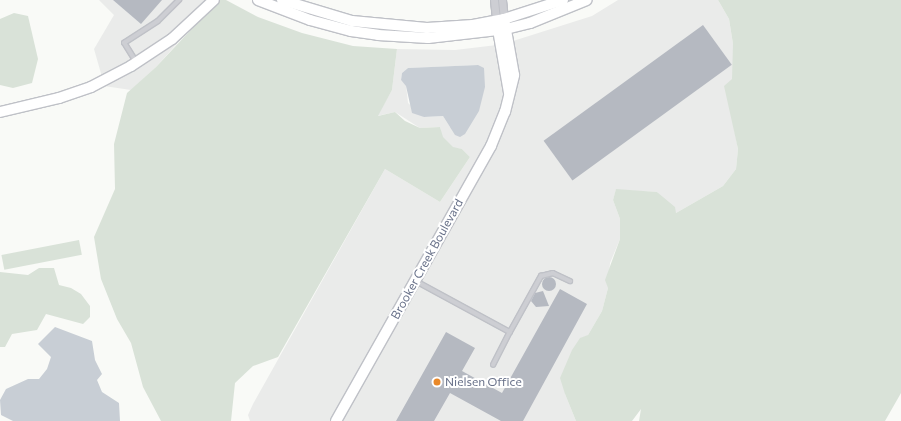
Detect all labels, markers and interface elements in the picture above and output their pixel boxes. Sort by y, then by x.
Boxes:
street label: Brooker Creek Boulevard [388,196,466,322]
place label: Nielsen Office [445,375,522,389]
marker: Nielsen Office [432,377,442,387]

